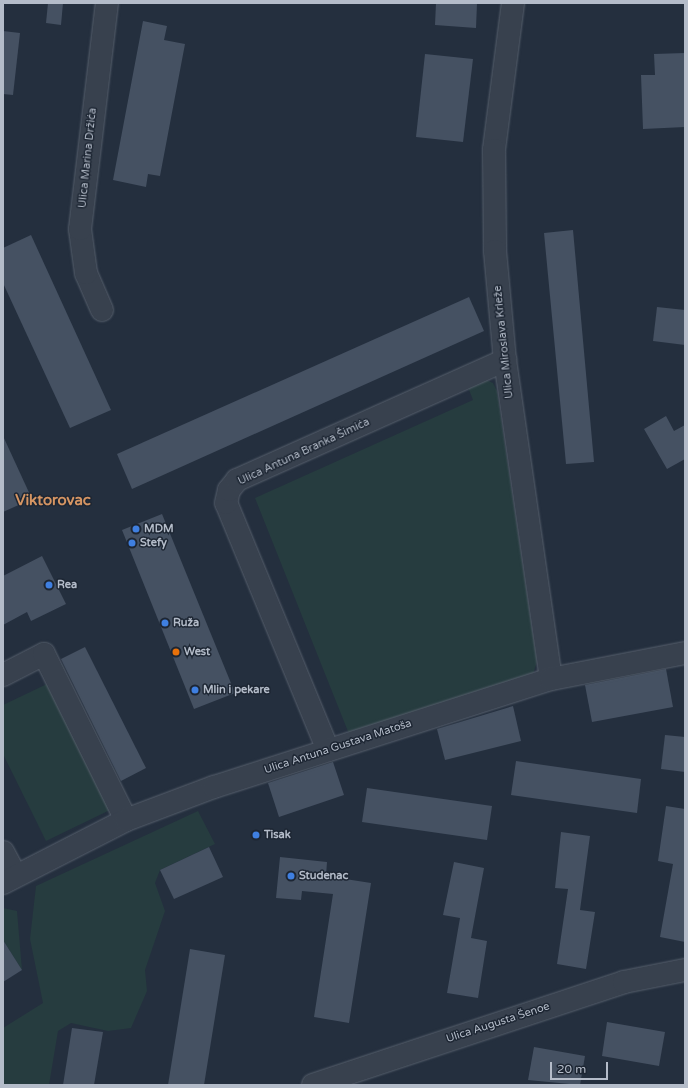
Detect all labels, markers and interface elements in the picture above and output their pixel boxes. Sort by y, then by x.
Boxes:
street label: Ulica Marina Držića [76,107,100,209]
street label: Ulica Miroslava Krleže [491,285,517,399]
street label: Ulica Antuna Branka Šimića [236,416,372,488]
district label: Viktorovac [15,492,91,510]
place label: MDM [144,522,174,536]
marker: MDM [131,524,141,534]
place label: Stefy [140,536,167,550]
marker: Stefy [127,538,137,548]
place label: Rea [57,578,77,592]
marker: Rea [44,580,54,590]
place label: Ruža [173,616,199,630]
marker: Ruža [160,618,170,628]
place label: West [184,645,210,659]
marker: West [171,647,181,657]
place label: Mlin i pekare [203,683,270,697]
marker: Mlin i pekare [190,685,200,695]
street label: Ulica Antuna Gustava Matoša [263,717,413,777]
place label: Tisak [264,828,291,842]
marker: Tisak [251,830,261,840]
place label: Studenac [299,869,348,883]
marker: Studenac [286,871,296,881]
street label: Ulica Augusta Šenoe [445,1000,551,1046]
scale bar [552,1054,610,1080]
text: 20 m [557,1062,586,1076]

